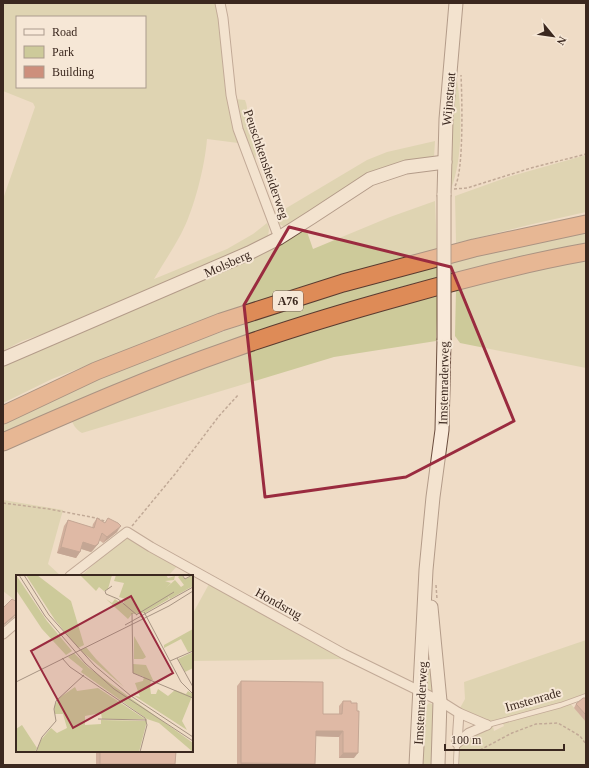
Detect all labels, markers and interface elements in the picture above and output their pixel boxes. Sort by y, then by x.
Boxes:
legend [16,16,146,88]
north arrow [533,16,573,56]
text: Road [52,25,77,39]
text: N [555,34,569,47]
text: Park [52,45,74,59]
text: Building [52,65,94,79]
street label: Wijnstraat [439,71,458,126]
street label: Peuschkensheiderweg [241,107,292,221]
street label: Molsberg [201,246,253,280]
road number: A76 [273,291,303,311]
street label: Imstenraderweg [435,341,452,425]
inset map [16,575,193,752]
street label: Hondsrug [253,584,305,623]
street label: Imstenraderweg [411,660,430,745]
street label: Imstenrade [503,684,563,715]
scale bar [445,726,564,752]
text: 100 m [451,733,482,747]

